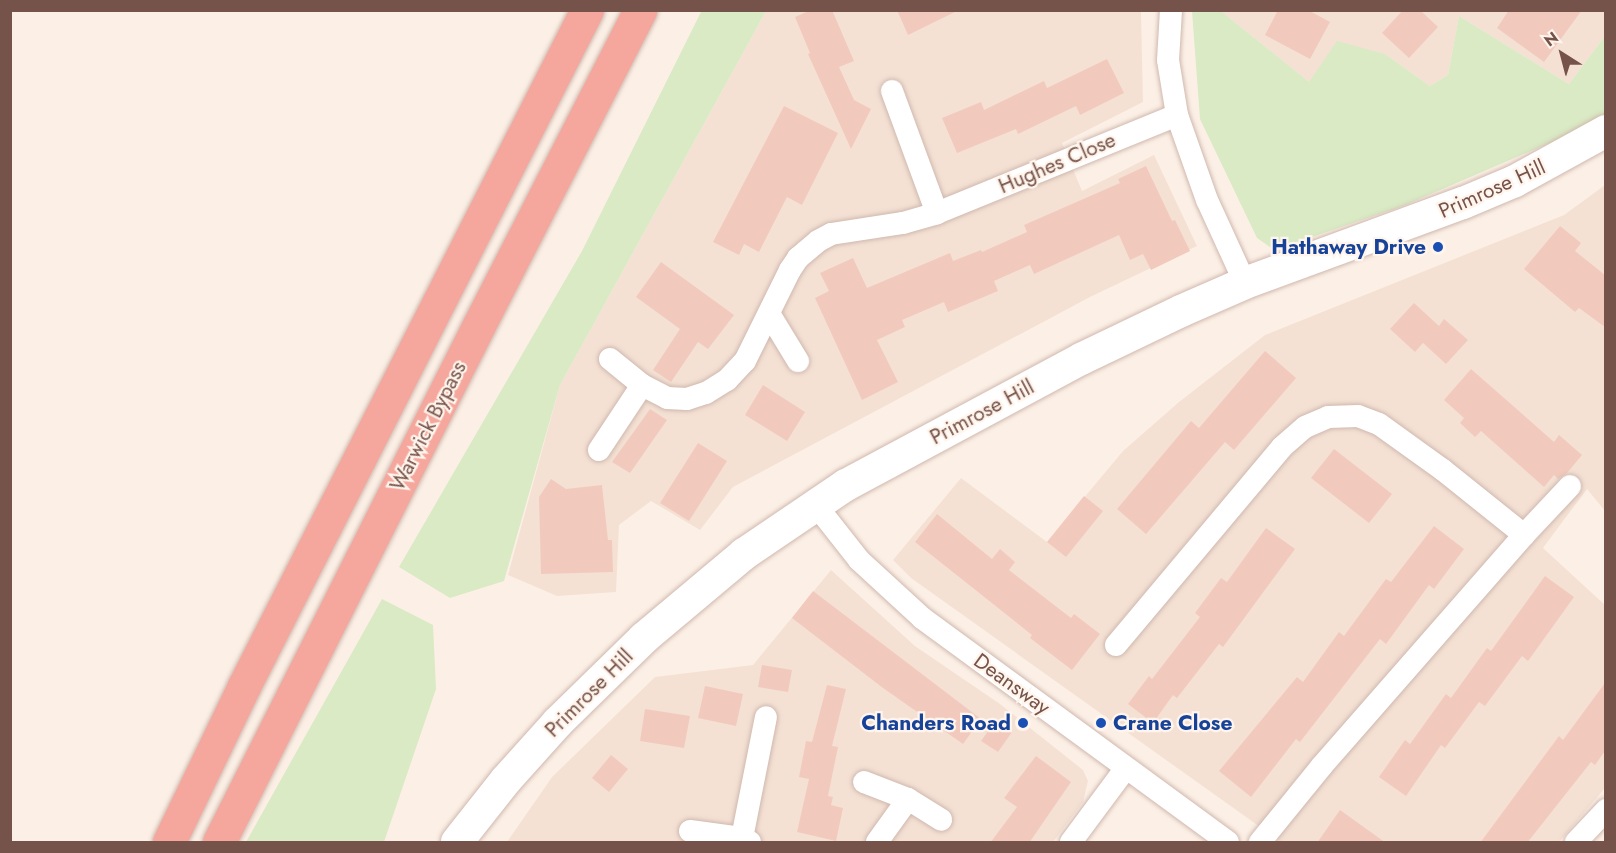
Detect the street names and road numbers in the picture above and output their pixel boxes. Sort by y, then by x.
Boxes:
street label: Hughes Close [995,127,1119,199]
street label: Primrose Hill [1435,154,1549,224]
street label: Warwick Bypass [385,357,471,495]
street label: Primrose Hill [926,374,1038,450]
street label: Primrose Hill [540,644,638,742]
street label: Deansway [969,648,1055,720]

